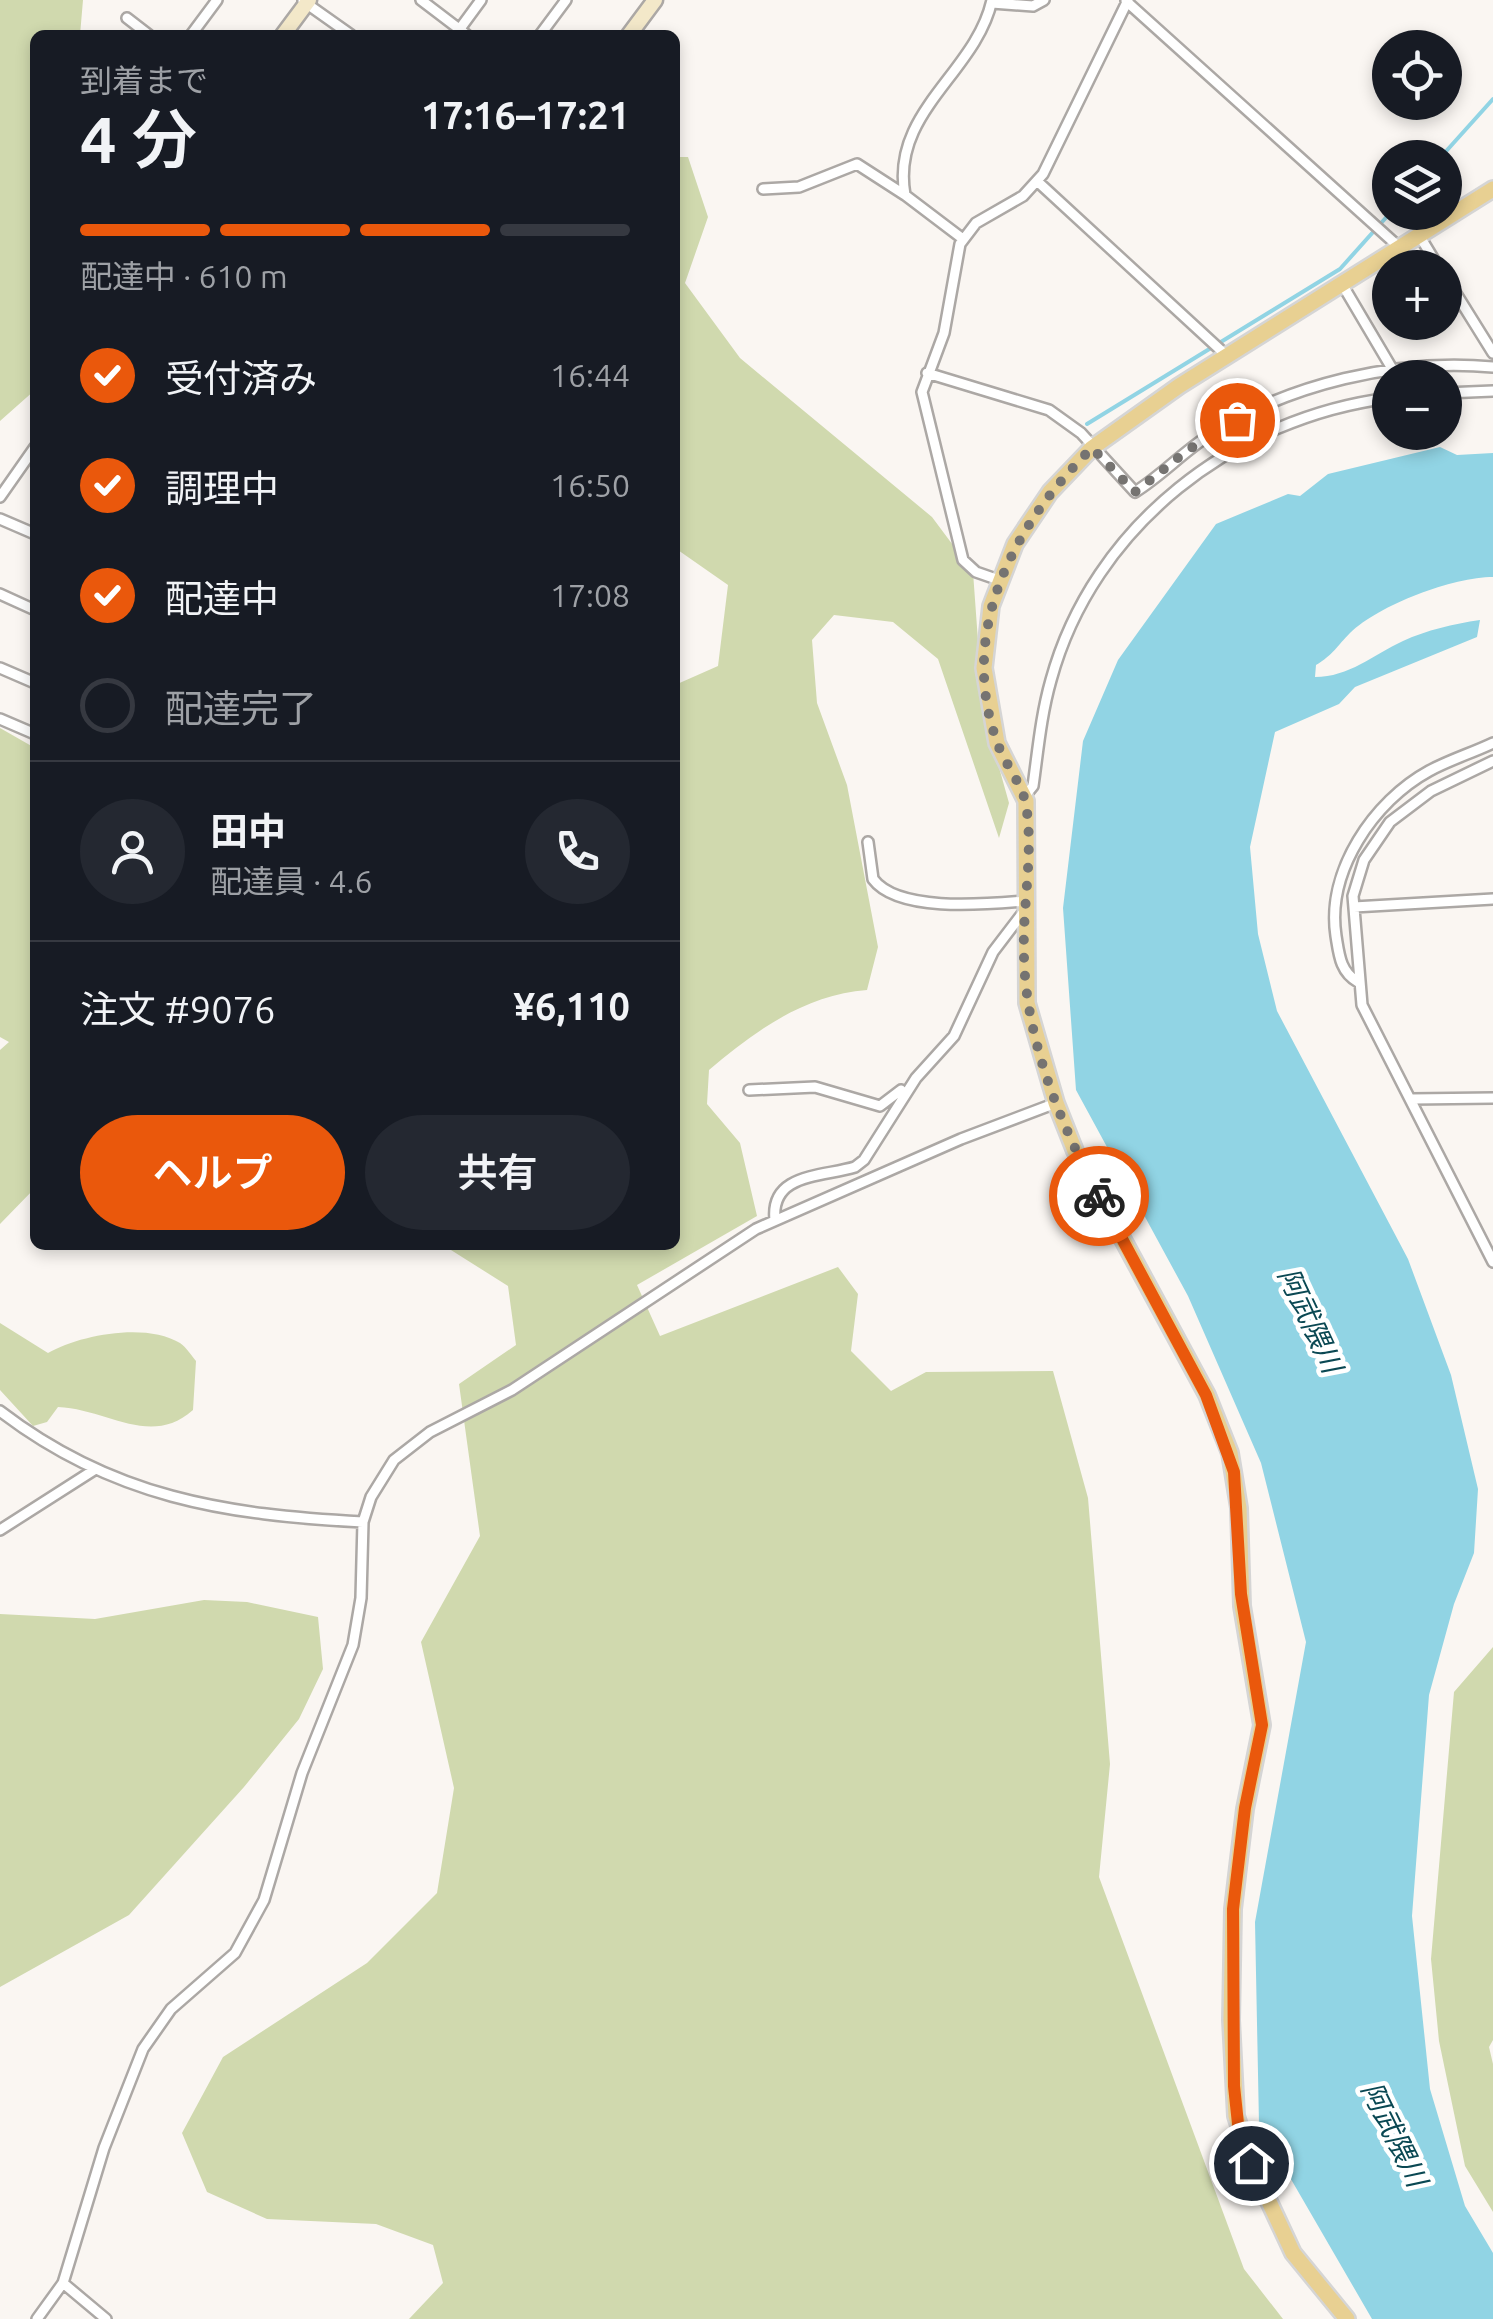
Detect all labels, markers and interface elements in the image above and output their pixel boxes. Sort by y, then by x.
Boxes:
map controls [1372,30,1462,450]
button: locate [1372,30,1462,120]
text: 到着まで [80,62,208,98]
text: 17:16–17:21 [421,94,630,136]
text: 4 分 [80,102,197,175]
button: layers [1372,140,1462,230]
button: + [1372,250,1462,340]
text: 配達中 · 610 m [80,258,288,294]
icon: check [80,348,135,403]
text: 受付済み [165,357,317,399]
text: 16:44 [550,357,630,393]
button: − [1372,360,1462,450]
pin [1195,378,1280,463]
icon: bag [1210,393,1265,448]
icon: check [80,458,135,513]
text: 調理中 [165,467,279,509]
text: 16:50 [550,467,630,503]
icon: check [80,568,135,623]
text: 配達中 [165,577,279,619]
text: 17:08 [550,577,630,613]
text: 配達完了 [165,687,317,729]
button: person [80,799,185,904]
button: phone [525,799,630,904]
text: 田中 [210,810,286,852]
text: 配達員 · 4.6 [210,863,373,899]
text: ¥6,110 [513,985,630,1027]
text: 注文 #9076 [80,988,275,1030]
button: ヘルプ [80,1115,345,1230]
button: 共有 [365,1115,630,1230]
courier [1049,1146,1149,1246]
icon: bike [1072,1169,1127,1224]
water label: 阿武隈川 [1273,1263,1350,1380]
water label: 阿武隈川 [1357,2077,1435,2194]
pin [1209,2121,1294,2206]
icon: home [1224,2136,1279,2191]

